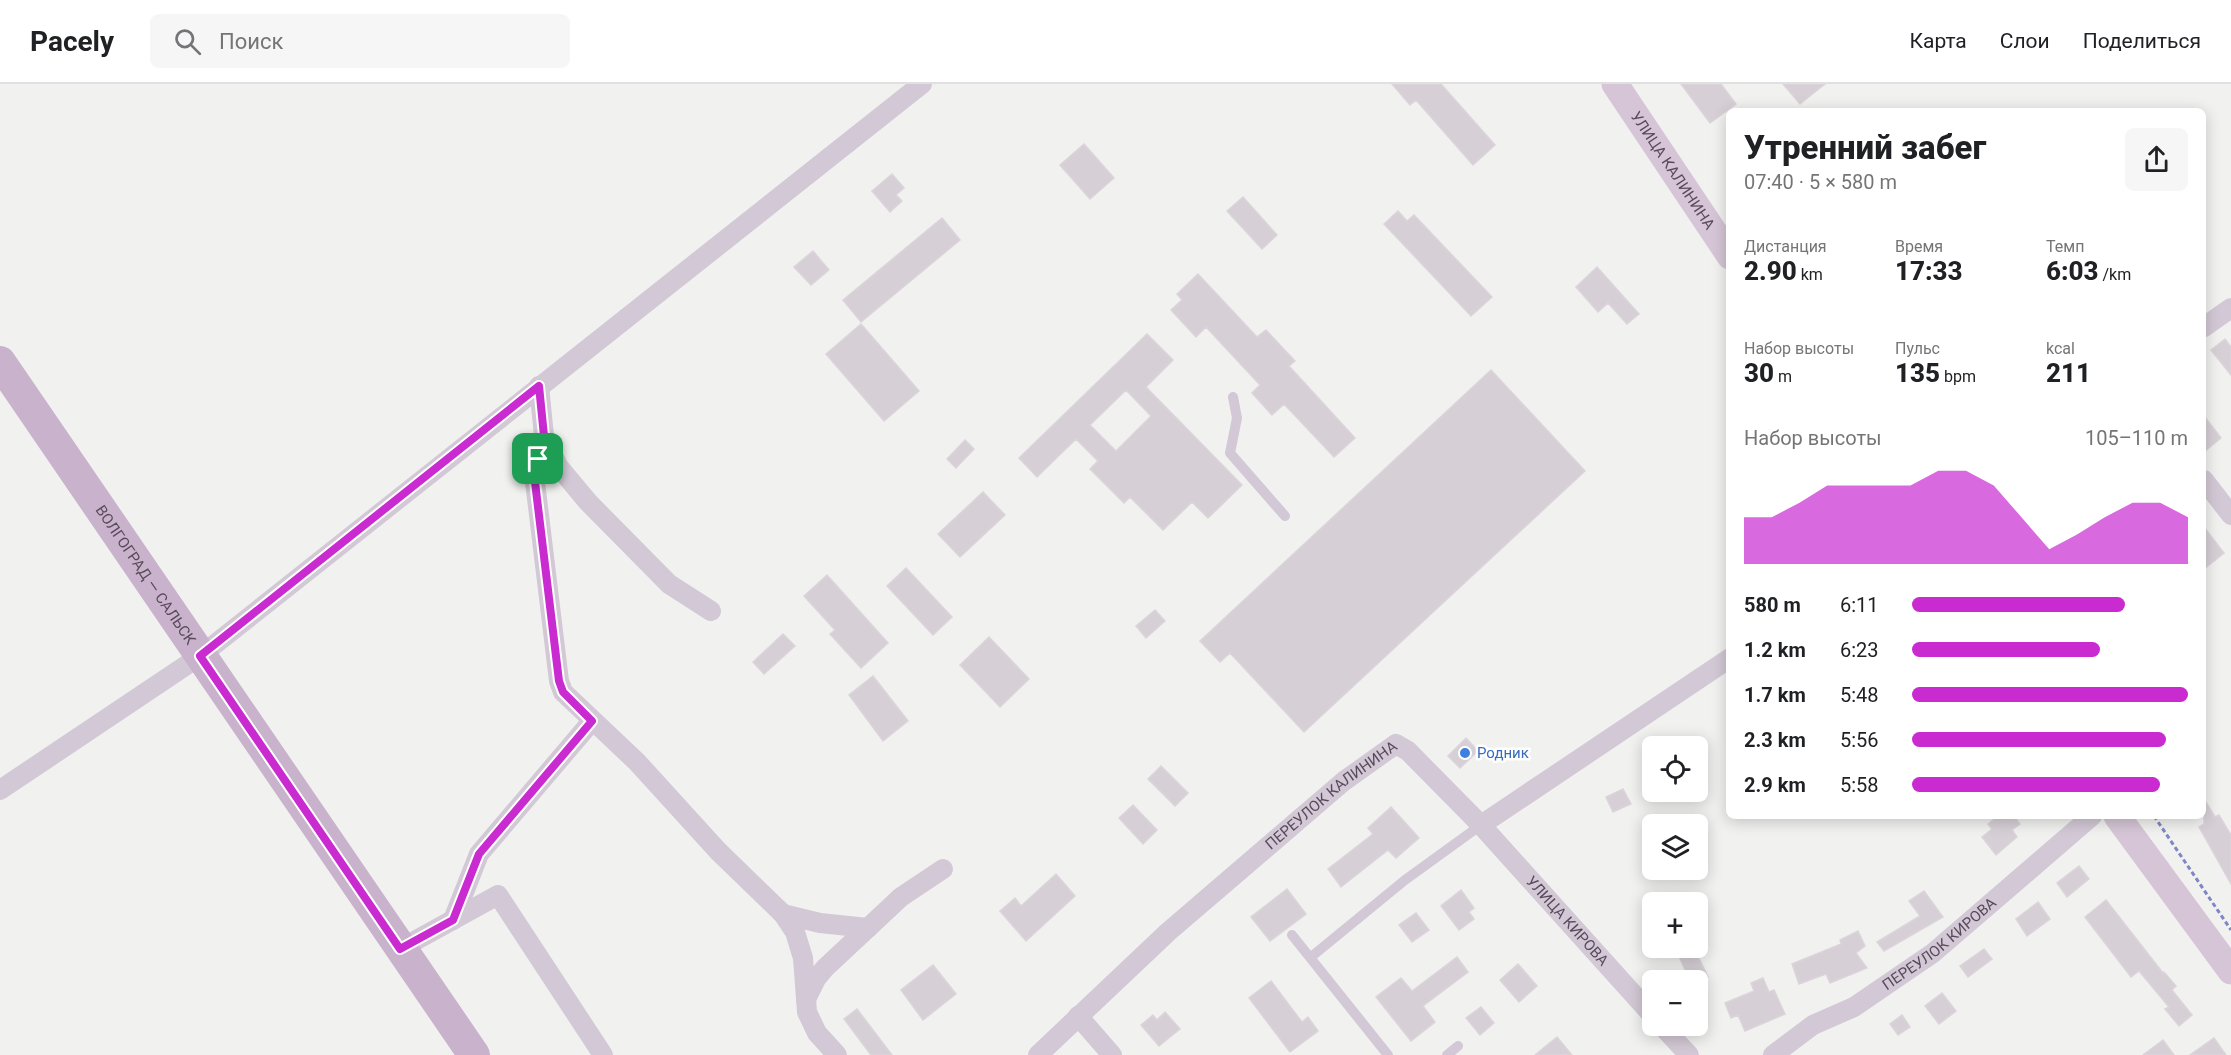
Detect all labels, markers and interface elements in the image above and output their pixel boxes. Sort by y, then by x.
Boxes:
search box [150,14,570,68]
text: Pacely [30,25,114,58]
icon: search [171,25,204,58]
text: Поиск [219,29,283,54]
text: Карта [1910,29,1967,53]
text: Слои [2000,29,2050,53]
text: Поделиться [2083,29,2201,53]
street label: УЛИЦА КАЛИНИНА [1627,108,1719,233]
text: Утренний забег [1744,128,1986,167]
button: share [2125,128,2188,191]
text: 07:40 · 5 × 580 m [1744,170,1897,194]
text: Дистанция [1744,237,1827,256]
text: Время [1895,237,1943,256]
text: Темп [2046,237,2084,256]
text: 2.90 [1744,256,1797,286]
text: 17:33 [1895,256,1963,286]
text: 6:03 [2046,256,2099,286]
text: km [1797,265,1823,284]
text: /km [2099,265,2131,284]
text: Набор высоты [1744,339,1854,358]
text: Пульс [1895,339,1940,358]
text: kcal [2046,339,2075,358]
text: 30 [1744,358,1774,388]
text: 135 [1895,358,1940,388]
text: 211 [2046,358,2091,388]
text: m [1774,367,1792,386]
text: bpm [1940,367,1976,386]
text: Набор высоты [1744,426,1882,450]
text: 105–110 m [2085,426,2188,450]
pin [512,433,563,484]
icon: arrive [521,442,554,475]
street label: ВОЛГОГРАД — САЛЬСК [92,502,200,648]
text: 580 m [1744,593,1801,617]
text: 6:11 [1840,593,1879,617]
text: 1.2 km [1744,638,1806,662]
text: 6:23 [1840,638,1879,662]
text: 1.7 km [1744,683,1806,707]
text: 5:48 [1840,683,1879,707]
text: 2.3 km [1744,728,1806,752]
text: 5:56 [1840,728,1879,752]
map controls [1642,736,1708,1036]
button: locate [1642,736,1708,802]
street label: ПЕРЕУЛОК КАЛИНИНА [1262,737,1401,853]
place label: Родник [1477,744,1529,762]
marker: Родник [1458,746,1472,760]
text: 2.9 km [1744,773,1806,797]
text: 5:58 [1840,773,1879,797]
button: layers [1642,814,1708,880]
street label: УЛИЦА КИРОВА [1522,872,1612,970]
button: + [1642,892,1708,958]
street label: ПЕРЕУЛОК КИРОВА [1879,894,2000,994]
button: − [1642,970,1708,1036]

